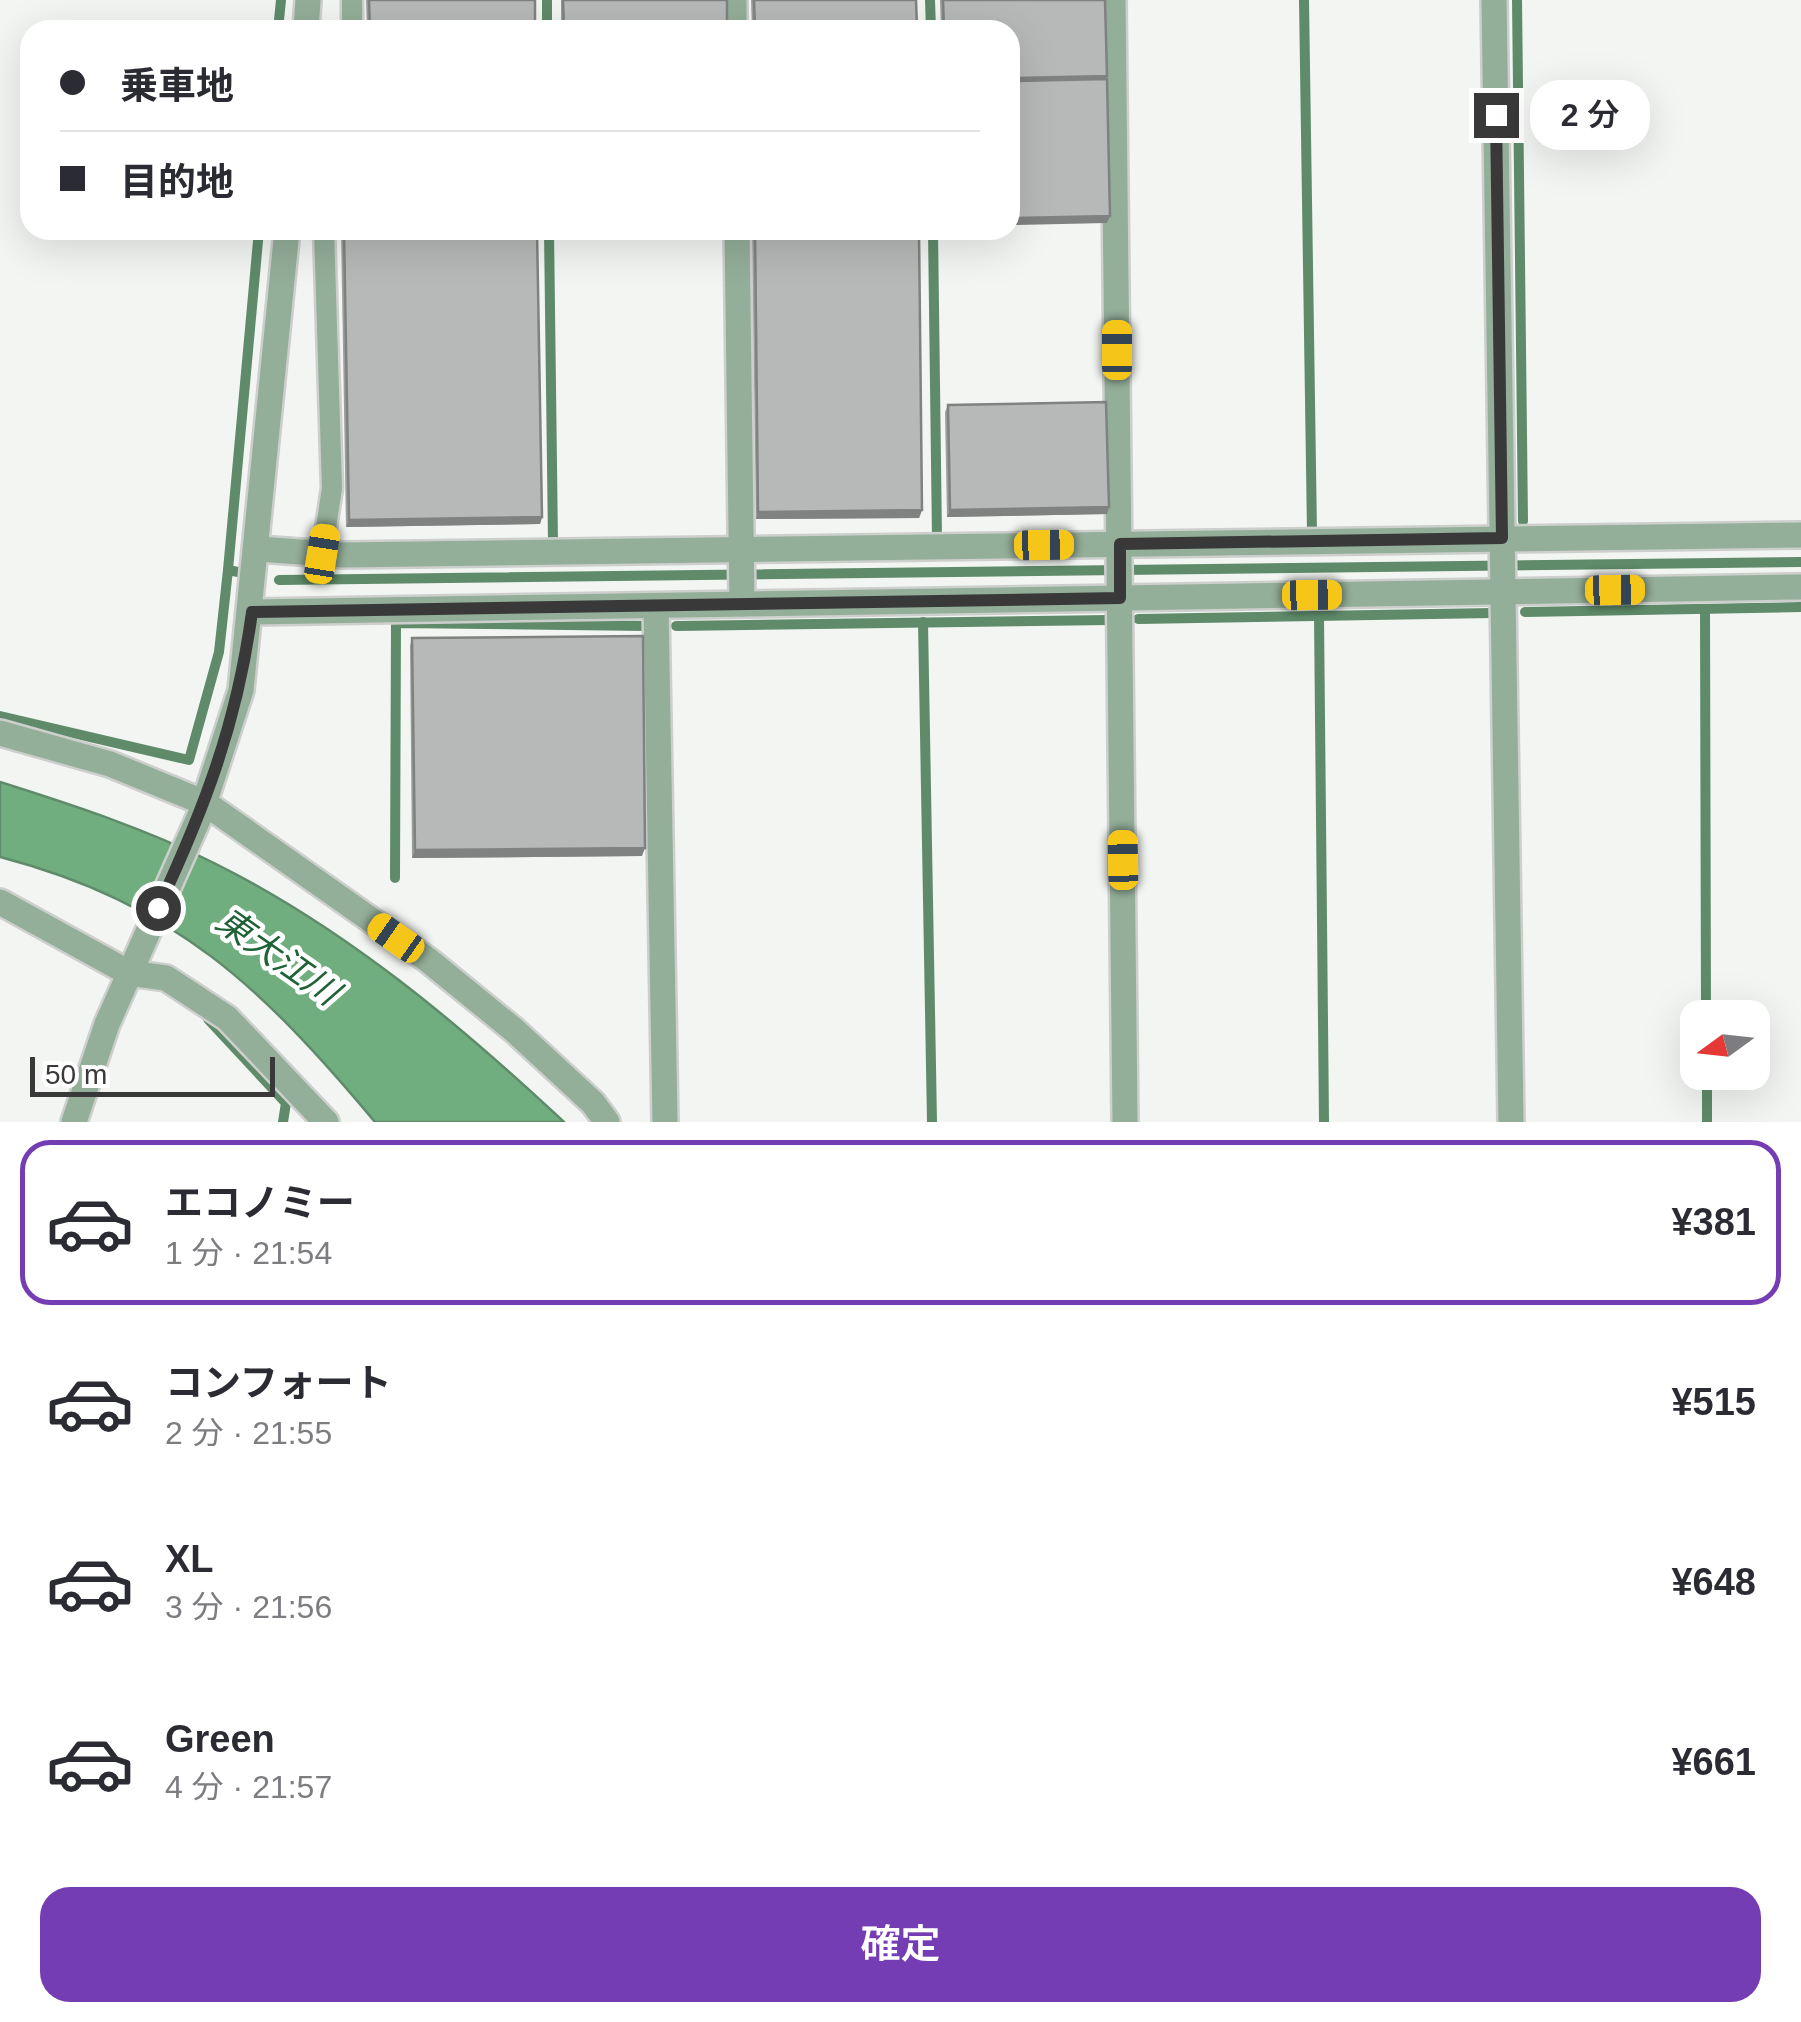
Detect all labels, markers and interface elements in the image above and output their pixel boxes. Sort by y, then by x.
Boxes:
text: 乗車地 [120,65,234,107]
callout: 2 分 [1531,80,1651,150]
route end [1474,93,1519,138]
text: 2 分 [1561,97,1619,133]
text: 目的地 [120,161,234,203]
car [1102,320,1132,380]
car [302,522,342,586]
car [1014,529,1074,561]
car [1585,574,1645,606]
car [1282,579,1342,611]
car [1107,830,1139,890]
route start [136,886,181,931]
water label: 東大江川 [209,900,350,1014]
car [363,909,429,967]
north arrow [1680,1000,1770,1090]
map controls [1680,1000,1770,1090]
scale bar [30,1052,275,1096]
text: 50 m [45,1059,107,1090]
icon: car [45,1178,135,1268]
text: エコノミー [165,1182,355,1224]
text: ¥381 [1671,1201,1756,1243]
text: 1 分 · 21:54 [165,1235,332,1271]
icon: car [45,1358,135,1448]
text: コンフォート [165,1362,392,1404]
text: ¥515 [1671,1381,1756,1423]
text: 2 分 · 21:55 [165,1415,332,1451]
icon: car [45,1538,135,1628]
text: XL [165,1538,214,1580]
text: ¥648 [1671,1561,1756,1603]
text: 3 分 · 21:56 [165,1589,332,1625]
icon: car [45,1718,135,1808]
text: Green [165,1718,275,1760]
text: ¥661 [1671,1741,1756,1783]
text: 4 分 · 21:57 [165,1769,332,1805]
button: 確定 [40,1887,1761,2002]

